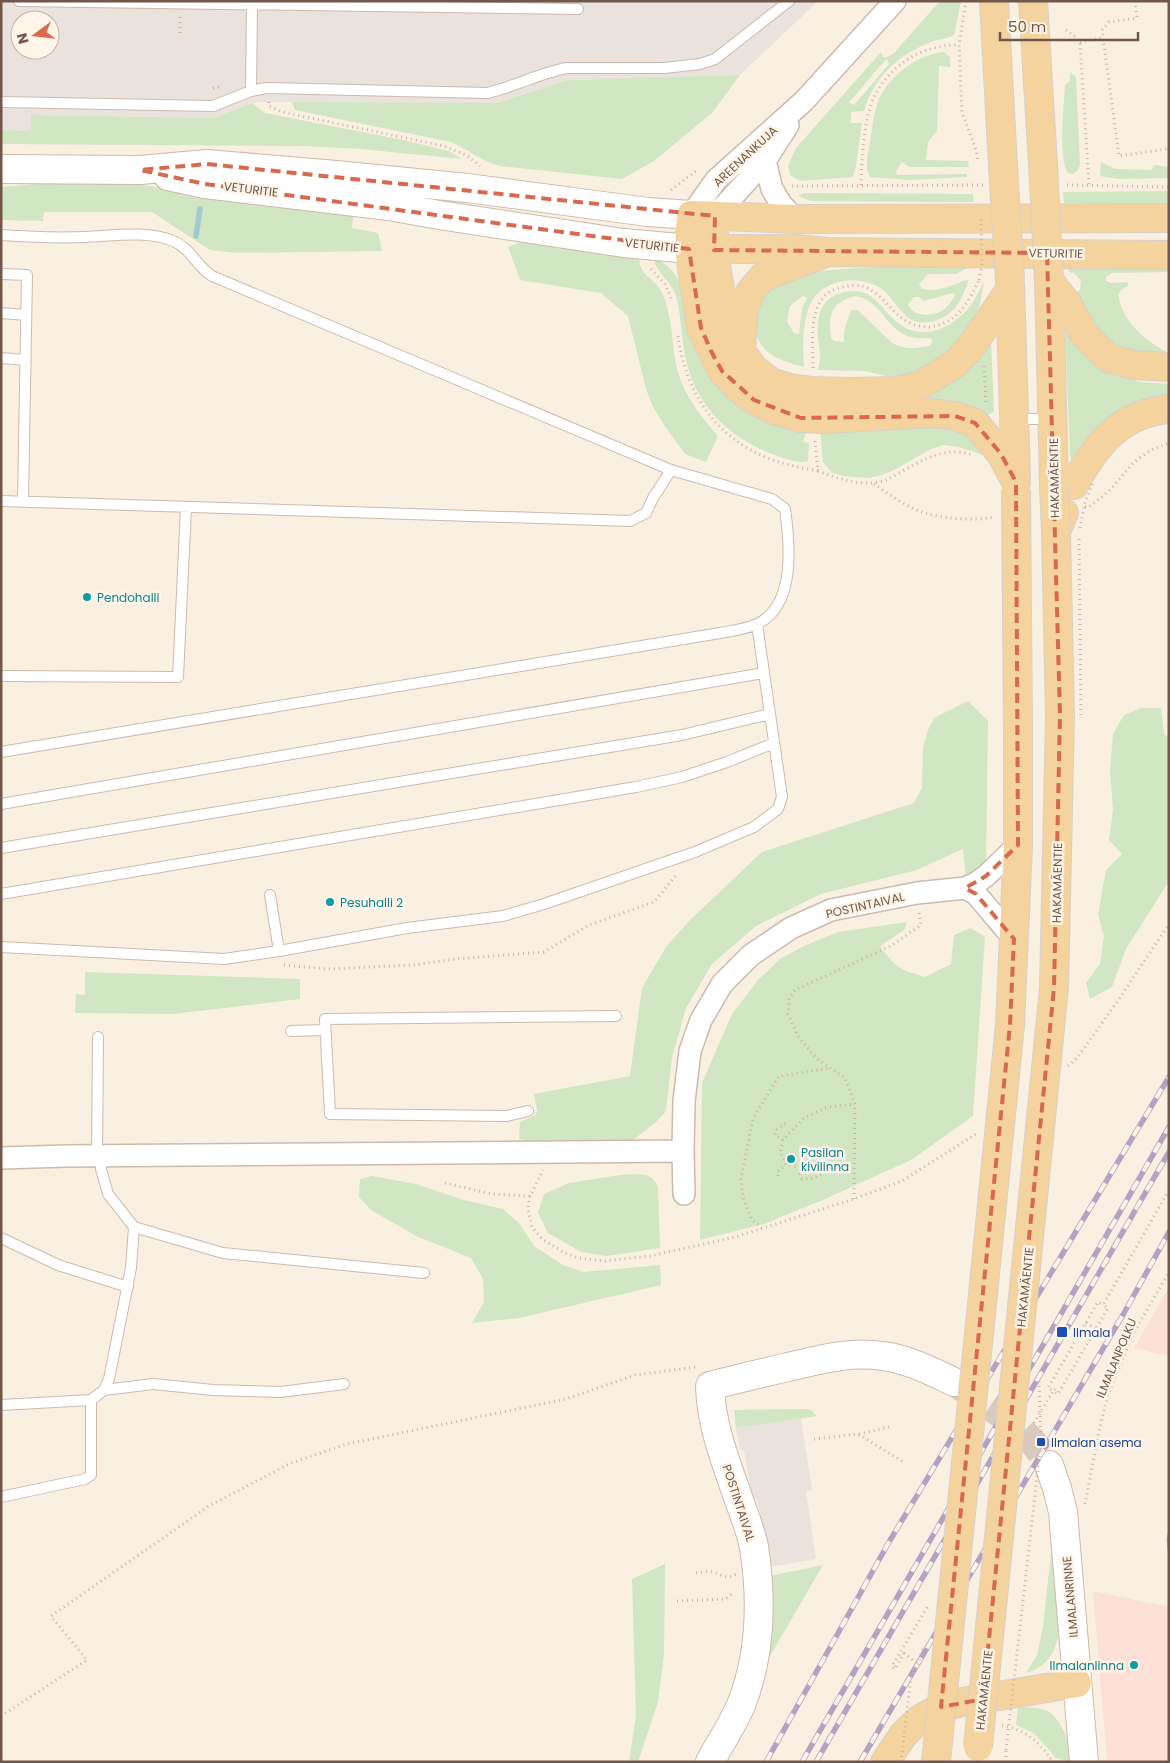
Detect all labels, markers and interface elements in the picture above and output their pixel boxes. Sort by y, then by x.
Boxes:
north arrow [10,10,60,60]
scale bar [1000,10,1138,42]
text: 50 m [1008,16,1046,37]
text: N [11,31,33,46]
street label: AREENANKUJA [709,122,781,190]
street label: VETURITIE [223,177,279,201]
street label: VETURITIE [624,234,680,256]
street label: VETURITIE [1028,244,1084,262]
street label: HAKAMÄENTIE [1045,438,1063,518]
place label: Pendohalli [97,589,160,606]
marker: Pendohalli [81,591,93,603]
street label: HAKAMÄENTIE [1048,843,1066,923]
street label: POSTINTAIVAL [824,888,906,922]
place label: Pesuhalli 2 [340,894,403,911]
marker: Pesuhalli 2 [324,896,336,908]
place label: Pasilan kivilinna [801,1144,849,1175]
marker: Pasilan kivilinna [785,1153,797,1165]
street label: HAKAMÄENTIE [1012,1246,1038,1328]
street label: ILMALANPOLKU [1092,1315,1140,1401]
place label: Ilmala [1073,1324,1110,1341]
marker: Ilmala [1055,1325,1069,1339]
place label: Ilmalan asema [1051,1434,1142,1451]
marker: Ilmalan asema [1035,1436,1047,1448]
street label: POSTINTAIVAL [719,1462,759,1544]
street label: ILMALANRINNE [1058,1556,1082,1638]
street label: HAKAMÄENTIE [971,1649,997,1731]
place label: Ilmalanlinna [1050,1657,1124,1674]
marker: Ilmalanlinna [1128,1659,1140,1671]

